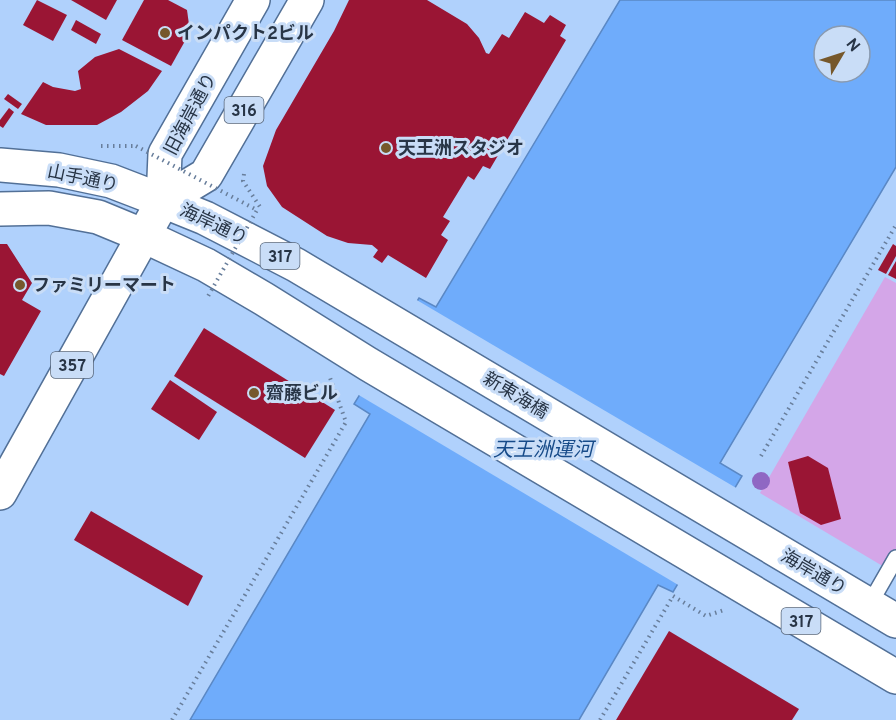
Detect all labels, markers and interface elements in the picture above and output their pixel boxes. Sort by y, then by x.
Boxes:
place label: インパクト2ビル [177,23,314,46]
north arrow [812,24,872,84]
marker: インパクト2ビル [158,26,172,40]
text: N [841,35,863,57]
street label: 旧海岸通り [160,70,223,160]
road number: 316 [224,97,264,123]
place label: 天王洲スタジオ [398,138,524,161]
marker: 天王洲スタジオ [379,141,393,155]
street label: 山手通り [45,161,120,198]
street label: 海岸通り [176,200,251,251]
road number: 317 [260,243,300,269]
place label: ファミリーマート [32,275,176,298]
marker: ファミリーマート [13,278,27,292]
road number: 357 [51,352,93,378]
street label: 新東海橋 [478,368,552,425]
place label: 齋藤ビル [266,383,338,406]
marker: 齋藤ビル [247,386,261,400]
water label: 天王洲運河 [493,438,597,464]
street label: 海岸通り [776,545,850,601]
road number: 317 [782,608,820,634]

